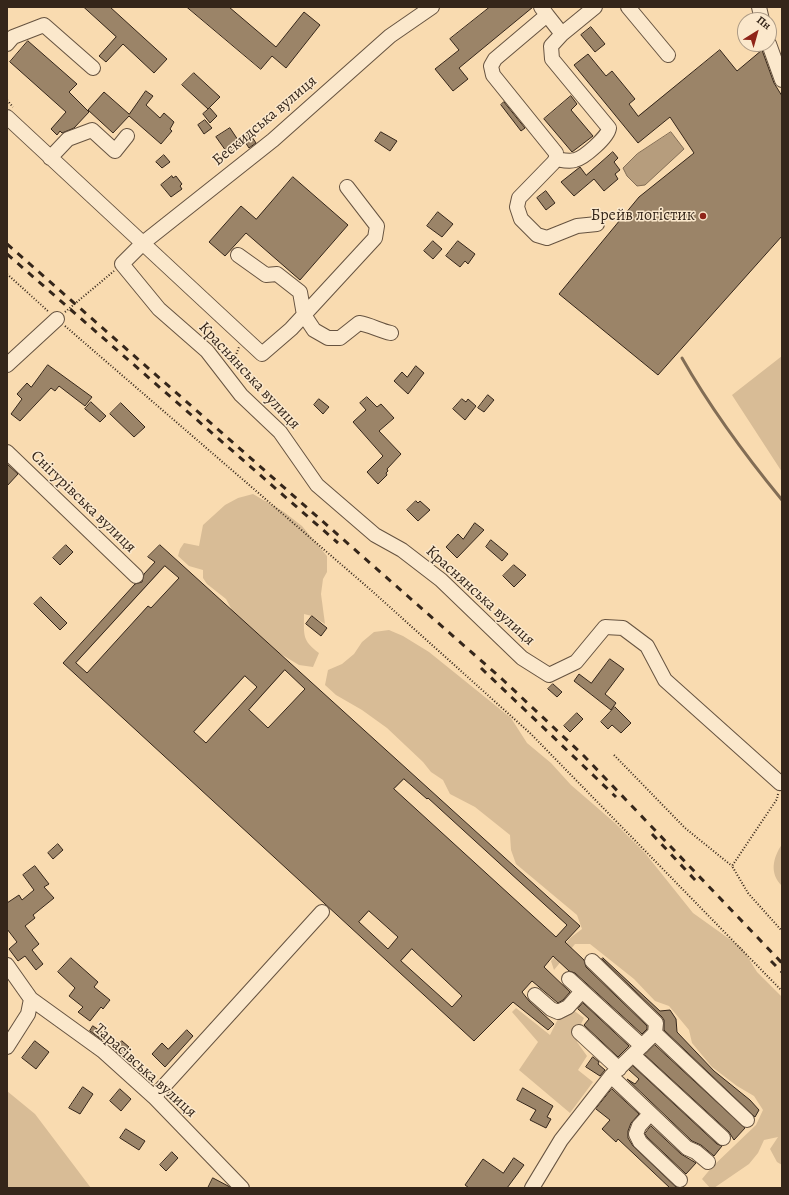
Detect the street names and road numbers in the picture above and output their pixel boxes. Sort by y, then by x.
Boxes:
street label: Бескидська вулиця [209,72,321,170]
street label: Краснянська вулиця [194,318,304,434]
street label: Снігурівська вулиця [26,447,140,557]
street label: Краснянська вулиця [421,542,539,650]
street label: Тарасівська вулиця [90,1020,200,1122]

